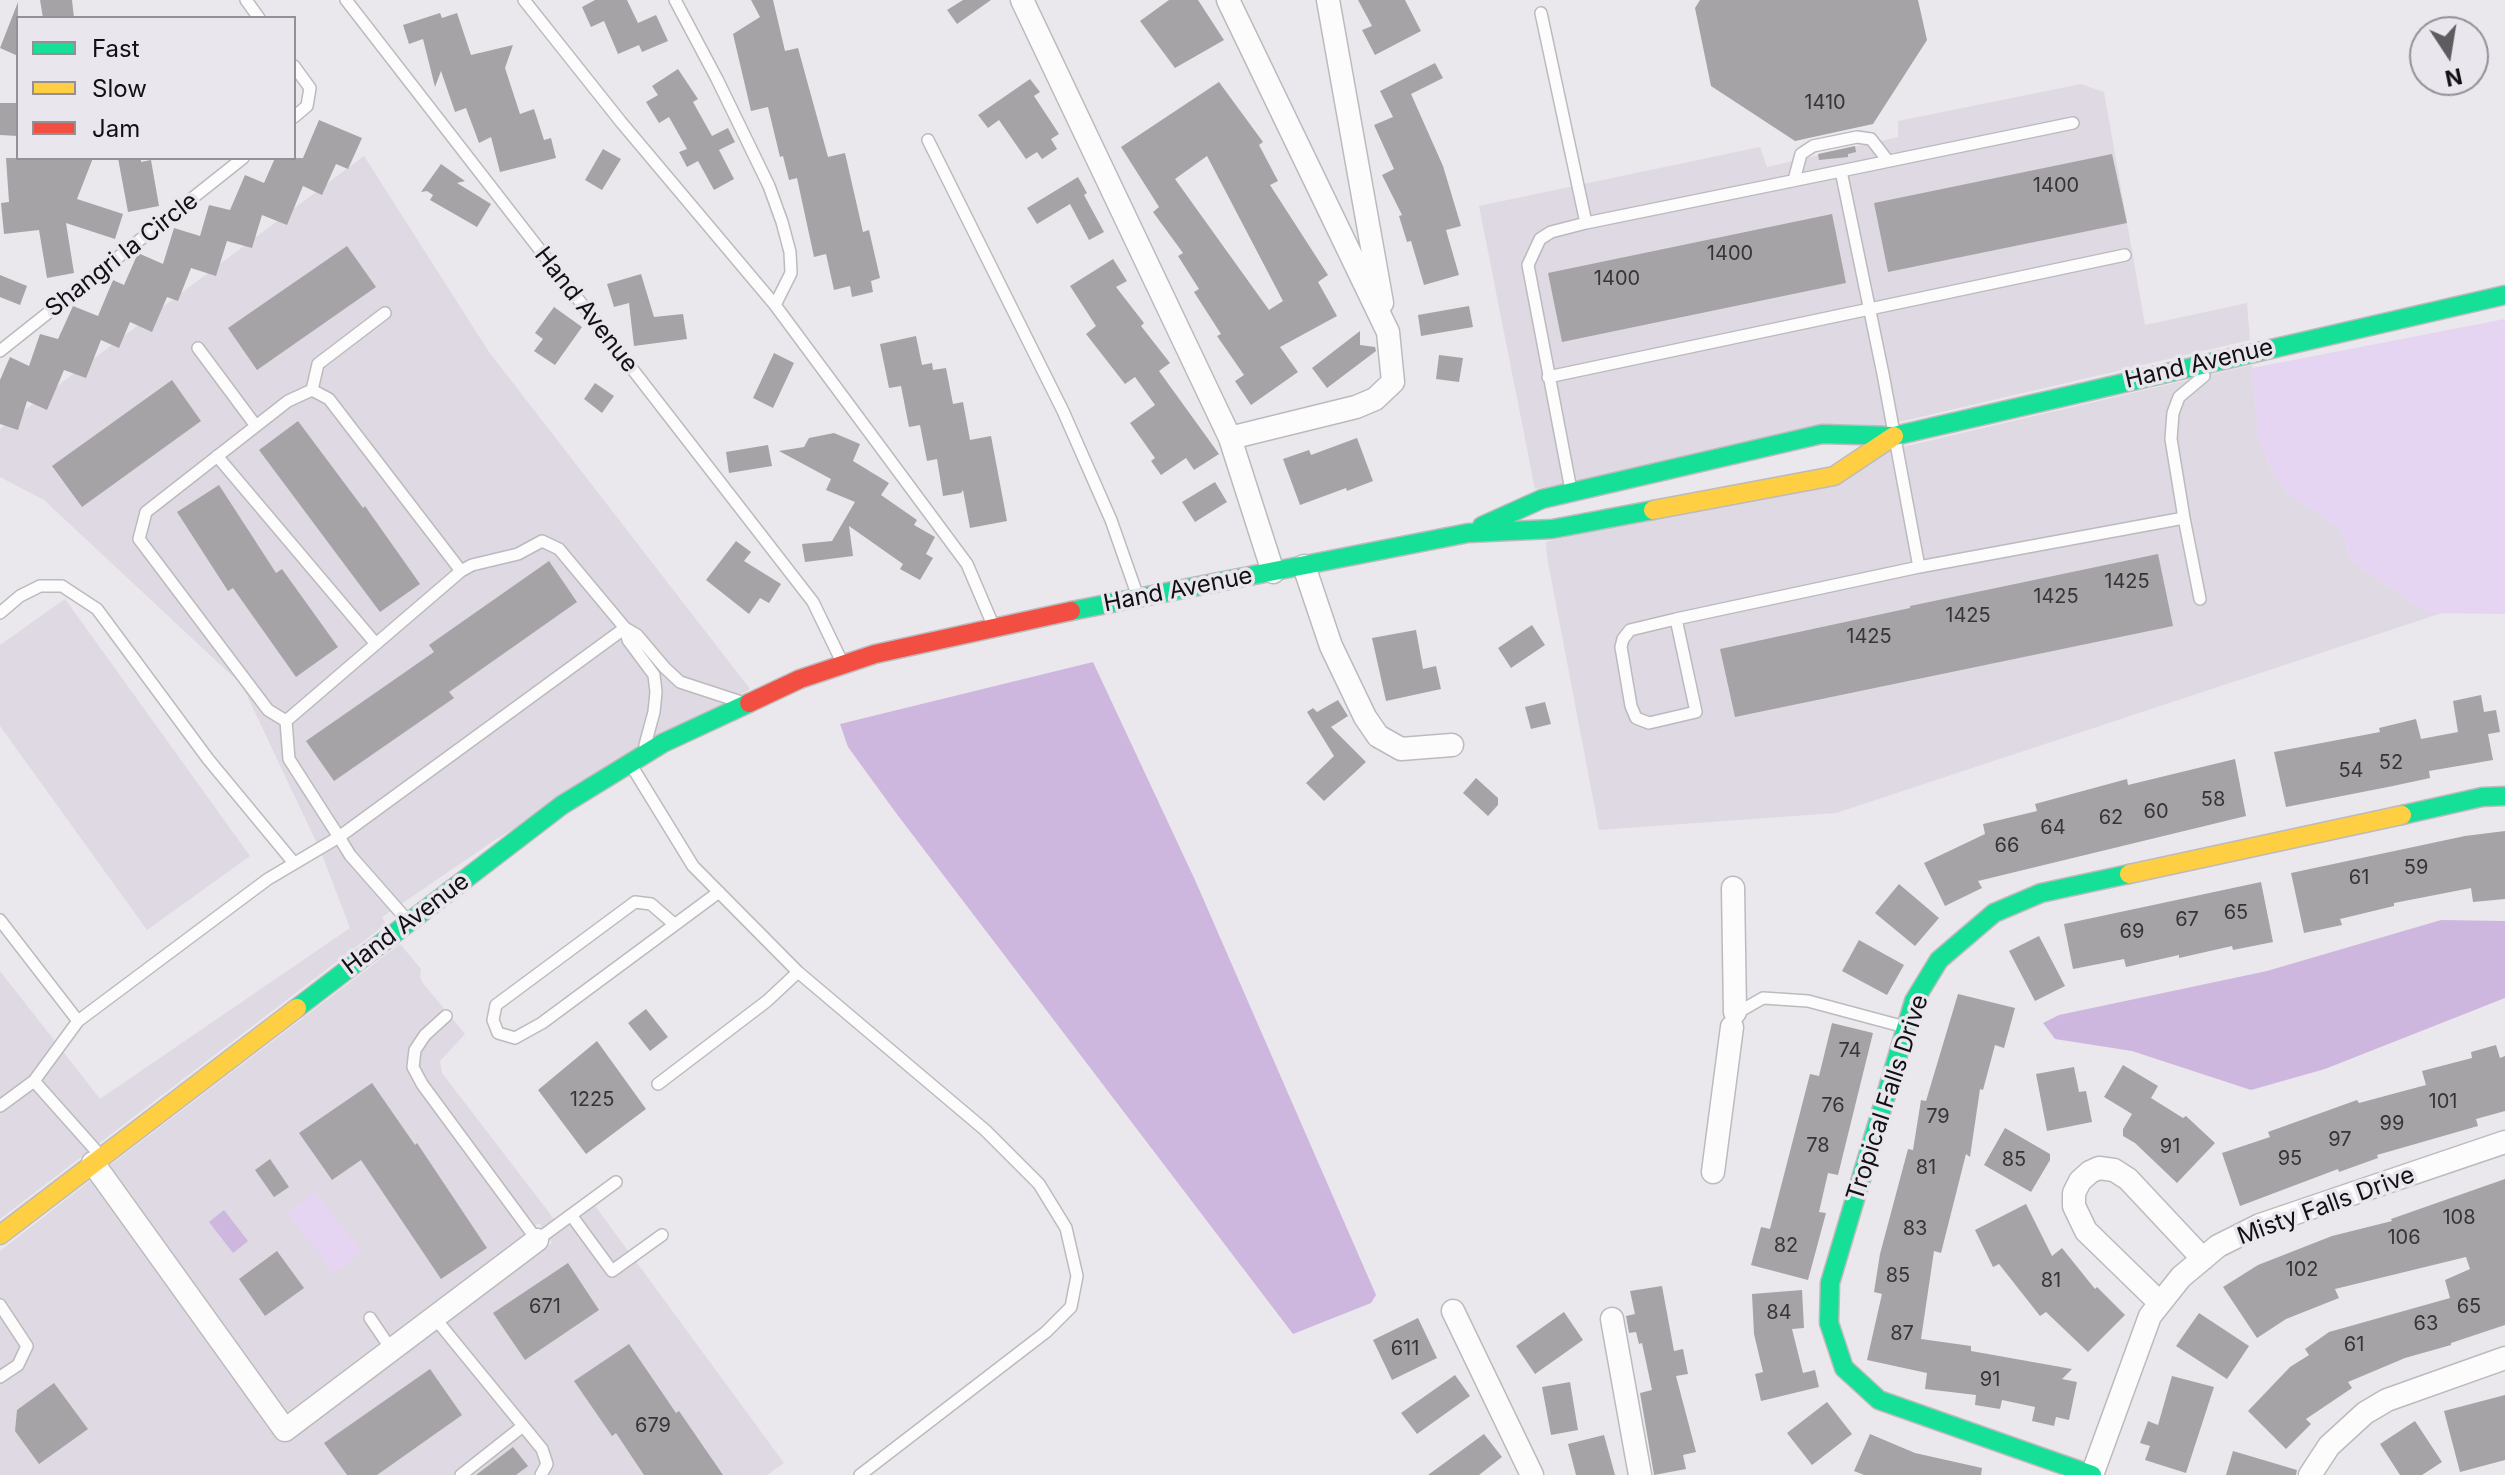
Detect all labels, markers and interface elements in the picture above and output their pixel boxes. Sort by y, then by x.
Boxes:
legend [16,16,296,160]
north arrow [2409,16,2489,96]
text: Fast [92,34,140,63]
text: N [2443,63,2464,92]
text: Slow [92,74,147,103]
house number: 1410 [1804,91,1846,115]
text: Jam [92,114,140,143]
house number: 1400 [2033,174,2079,198]
street label: Shangri la Circle [40,187,204,323]
street label: Hand Avenue [528,242,644,378]
house number: 1400 [1707,242,1753,266]
house number: 1400 [1594,267,1640,291]
street label: Hand Avenue [2122,333,2276,395]
street label: Hand Avenue [1101,561,1255,619]
house number: 1425 [2104,570,2150,594]
house number: 1425 [2033,585,2079,609]
house number: 1425 [1945,604,1991,628]
house number: 1425 [1846,625,1892,649]
house number: 52 [2379,751,2403,775]
house number: 54 [2338,759,2364,783]
house number: 58 [2201,788,2225,812]
house number: 60 [2143,800,2169,824]
house number: 62 [2099,806,2123,830]
house number: 64 [2040,816,2066,840]
house number: 66 [1995,834,2019,858]
house number: 59 [2404,856,2428,880]
house number: 61 [2349,866,2369,890]
street label: Hand Avenue [337,867,475,981]
house number: 65 [2224,901,2248,925]
house number: 67 [2175,908,2199,932]
house number: 69 [2120,920,2144,944]
street label: Tropical Falls Drive [1841,991,1935,1205]
house number: 74 [1838,1039,1862,1063]
house number: 1225 [570,1088,614,1112]
house number: 101 [2429,1090,2457,1114]
house number: 76 [1821,1094,1845,1118]
house number: 79 [1926,1105,1950,1129]
house number: 99 [2380,1112,2404,1136]
house number: 97 [2328,1128,2352,1152]
house number: 78 [1806,1134,1830,1158]
house number: 91 [2160,1135,2180,1159]
house number: 95 [2278,1147,2302,1171]
house number: 85 [2002,1148,2026,1172]
house number: 81 [1916,1156,1936,1180]
street label: Misty Falls Drive [2234,1161,2418,1251]
house number: 108 [2442,1206,2476,1230]
house number: 83 [1903,1217,1927,1241]
house number: 106 [2387,1226,2421,1250]
house number: 82 [1774,1234,1798,1258]
house number: 102 [2286,1258,2318,1282]
house number: 85 [1886,1264,1910,1288]
house number: 81 [2041,1269,2061,1293]
house number: 671 [529,1295,561,1319]
house number: 65 [2457,1295,2481,1319]
house number: 84 [1766,1301,1792,1325]
house number: 63 [2414,1312,2438,1336]
house number: 87 [1890,1322,1914,1346]
house number: 61 [2344,1333,2364,1357]
house number: 611 [1391,1337,1419,1361]
house number: 91 [1980,1368,2000,1392]
house number: 679 [635,1414,671,1438]

